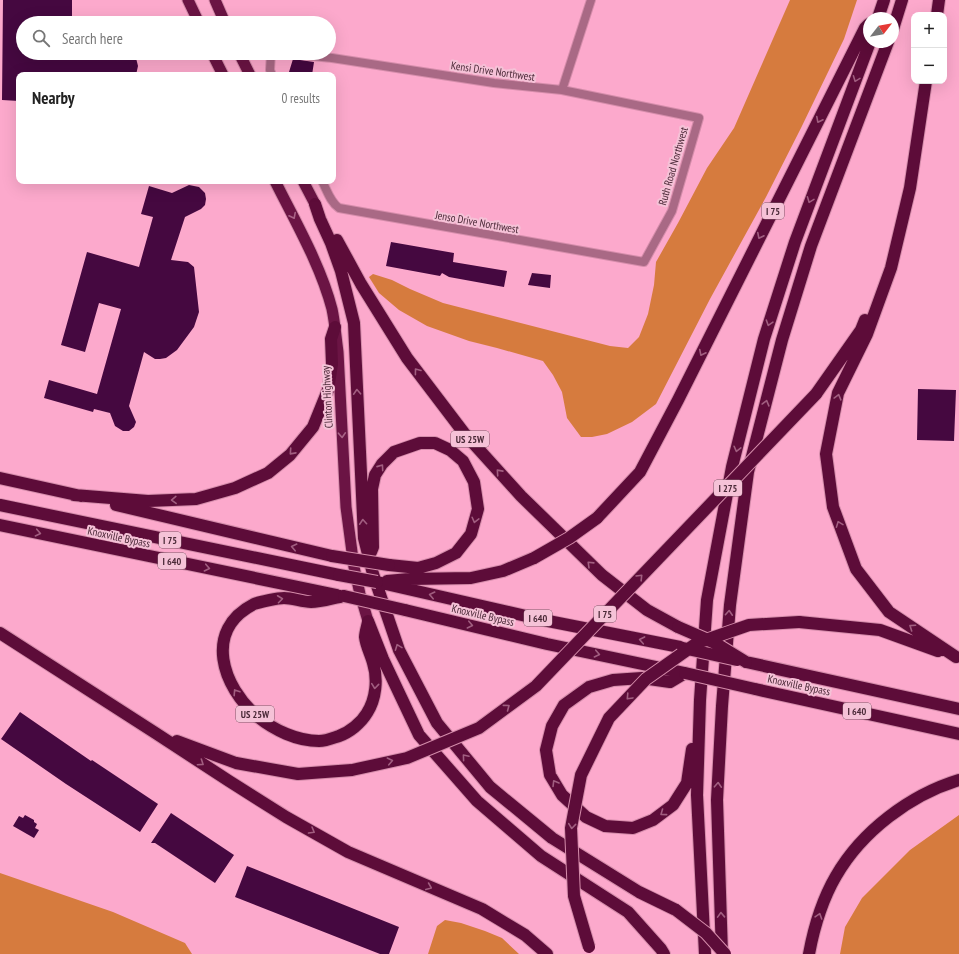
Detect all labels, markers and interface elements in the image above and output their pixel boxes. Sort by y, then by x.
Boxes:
north arrow [863,12,899,48]
map controls [911,12,947,84]
button: + [911,12,947,48]
search box [16,16,336,60]
icon: search [30,27,52,49]
text: Search here [62,29,123,48]
button: − [911,48,947,84]
street label: Kensi Drive Northwest [450,58,536,84]
one-way arrow [853,75,861,82]
text: Nearby [32,87,75,109]
text: 0 results [281,90,320,107]
one-way arrow [816,116,823,123]
street label: Ruth Road Northwest [655,125,691,207]
one-way arrow [807,197,815,204]
road number: I 75 [762,203,784,219]
street label: Jenso Drive Northwest [433,208,520,236]
one-way arrow [288,212,295,219]
one-way arrow [758,232,765,240]
one-way arrow [765,320,774,327]
one-way arrow [699,348,707,356]
street label: Clinton Highway [318,365,336,429]
one-way arrow [415,368,422,375]
one-way arrow [352,389,361,395]
one-way arrow [833,393,842,400]
one-way arrow [761,400,770,407]
road number: US 25W [451,431,489,447]
one-way arrow [338,432,347,438]
one-way arrow [733,446,741,453]
one-way arrow [289,448,296,455]
one-way arrow [376,464,383,471]
one-way arrow [496,469,503,476]
road number: I 275 [714,480,742,496]
one-way arrow [171,496,177,505]
one-way arrow [471,517,479,523]
one-way arrow [359,519,368,525]
one-way arrow [836,521,844,528]
street label: Knoxville Bypass [86,524,152,551]
one-way arrow [35,528,41,537]
road number: I 75 [159,532,181,548]
one-way arrow [291,543,297,551]
road number: I 640 [158,553,186,569]
one-way arrow [587,561,595,569]
one-way arrow [203,563,210,572]
one-way arrow [635,574,643,582]
one-way arrow [429,591,436,599]
one-way arrow [277,595,283,604]
street label: Knoxville Bypass [450,601,516,629]
road number: I 75 [594,606,616,622]
road number: I 640 [524,610,552,626]
one-way arrow [725,610,734,616]
one-way arrow [467,621,473,629]
one-way arrow [909,625,916,632]
one-way arrow [638,636,645,644]
one-way arrow [394,643,402,650]
one-way arrow [593,650,600,658]
street label: Knoxville Bypass [766,672,832,699]
one-way arrow [370,683,379,689]
one-way arrow [233,689,241,696]
one-way arrow [626,692,634,700]
road number: I 640 [843,703,871,719]
one-way arrow [503,705,510,712]
road number: US 25W [236,706,274,722]
one-way arrow [463,754,470,762]
one-way arrow [197,758,204,766]
one-way arrow [387,758,394,766]
one-way arrow [552,780,559,787]
one-way arrow [714,782,723,788]
one-way arrow [660,808,667,816]
one-way arrow [568,823,577,829]
one-way arrow [308,827,315,834]
one-way arrow [425,882,433,890]
one-way arrow [716,912,725,918]
one-way arrow [814,913,822,920]

